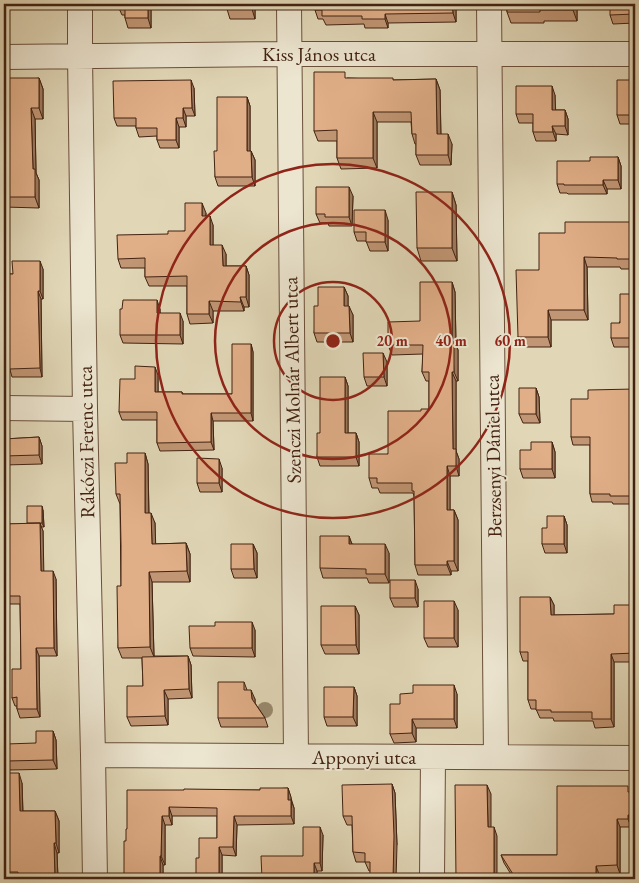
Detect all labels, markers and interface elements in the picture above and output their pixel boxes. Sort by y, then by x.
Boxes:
street label: Kiss János utca [262,41,376,67]
street label: Szenczi Molnár Albert utca [277,276,307,484]
text: 20 m [376,331,408,350]
text: 40 m [435,331,467,350]
text: 60 m [494,331,526,350]
centre of rings [324,332,342,350]
street label: Rákóczi Ferenc utca [72,365,100,519]
street label: Berzsenyi Dániel utca [479,374,507,538]
street label: Apponyi utca [311,744,416,770]

